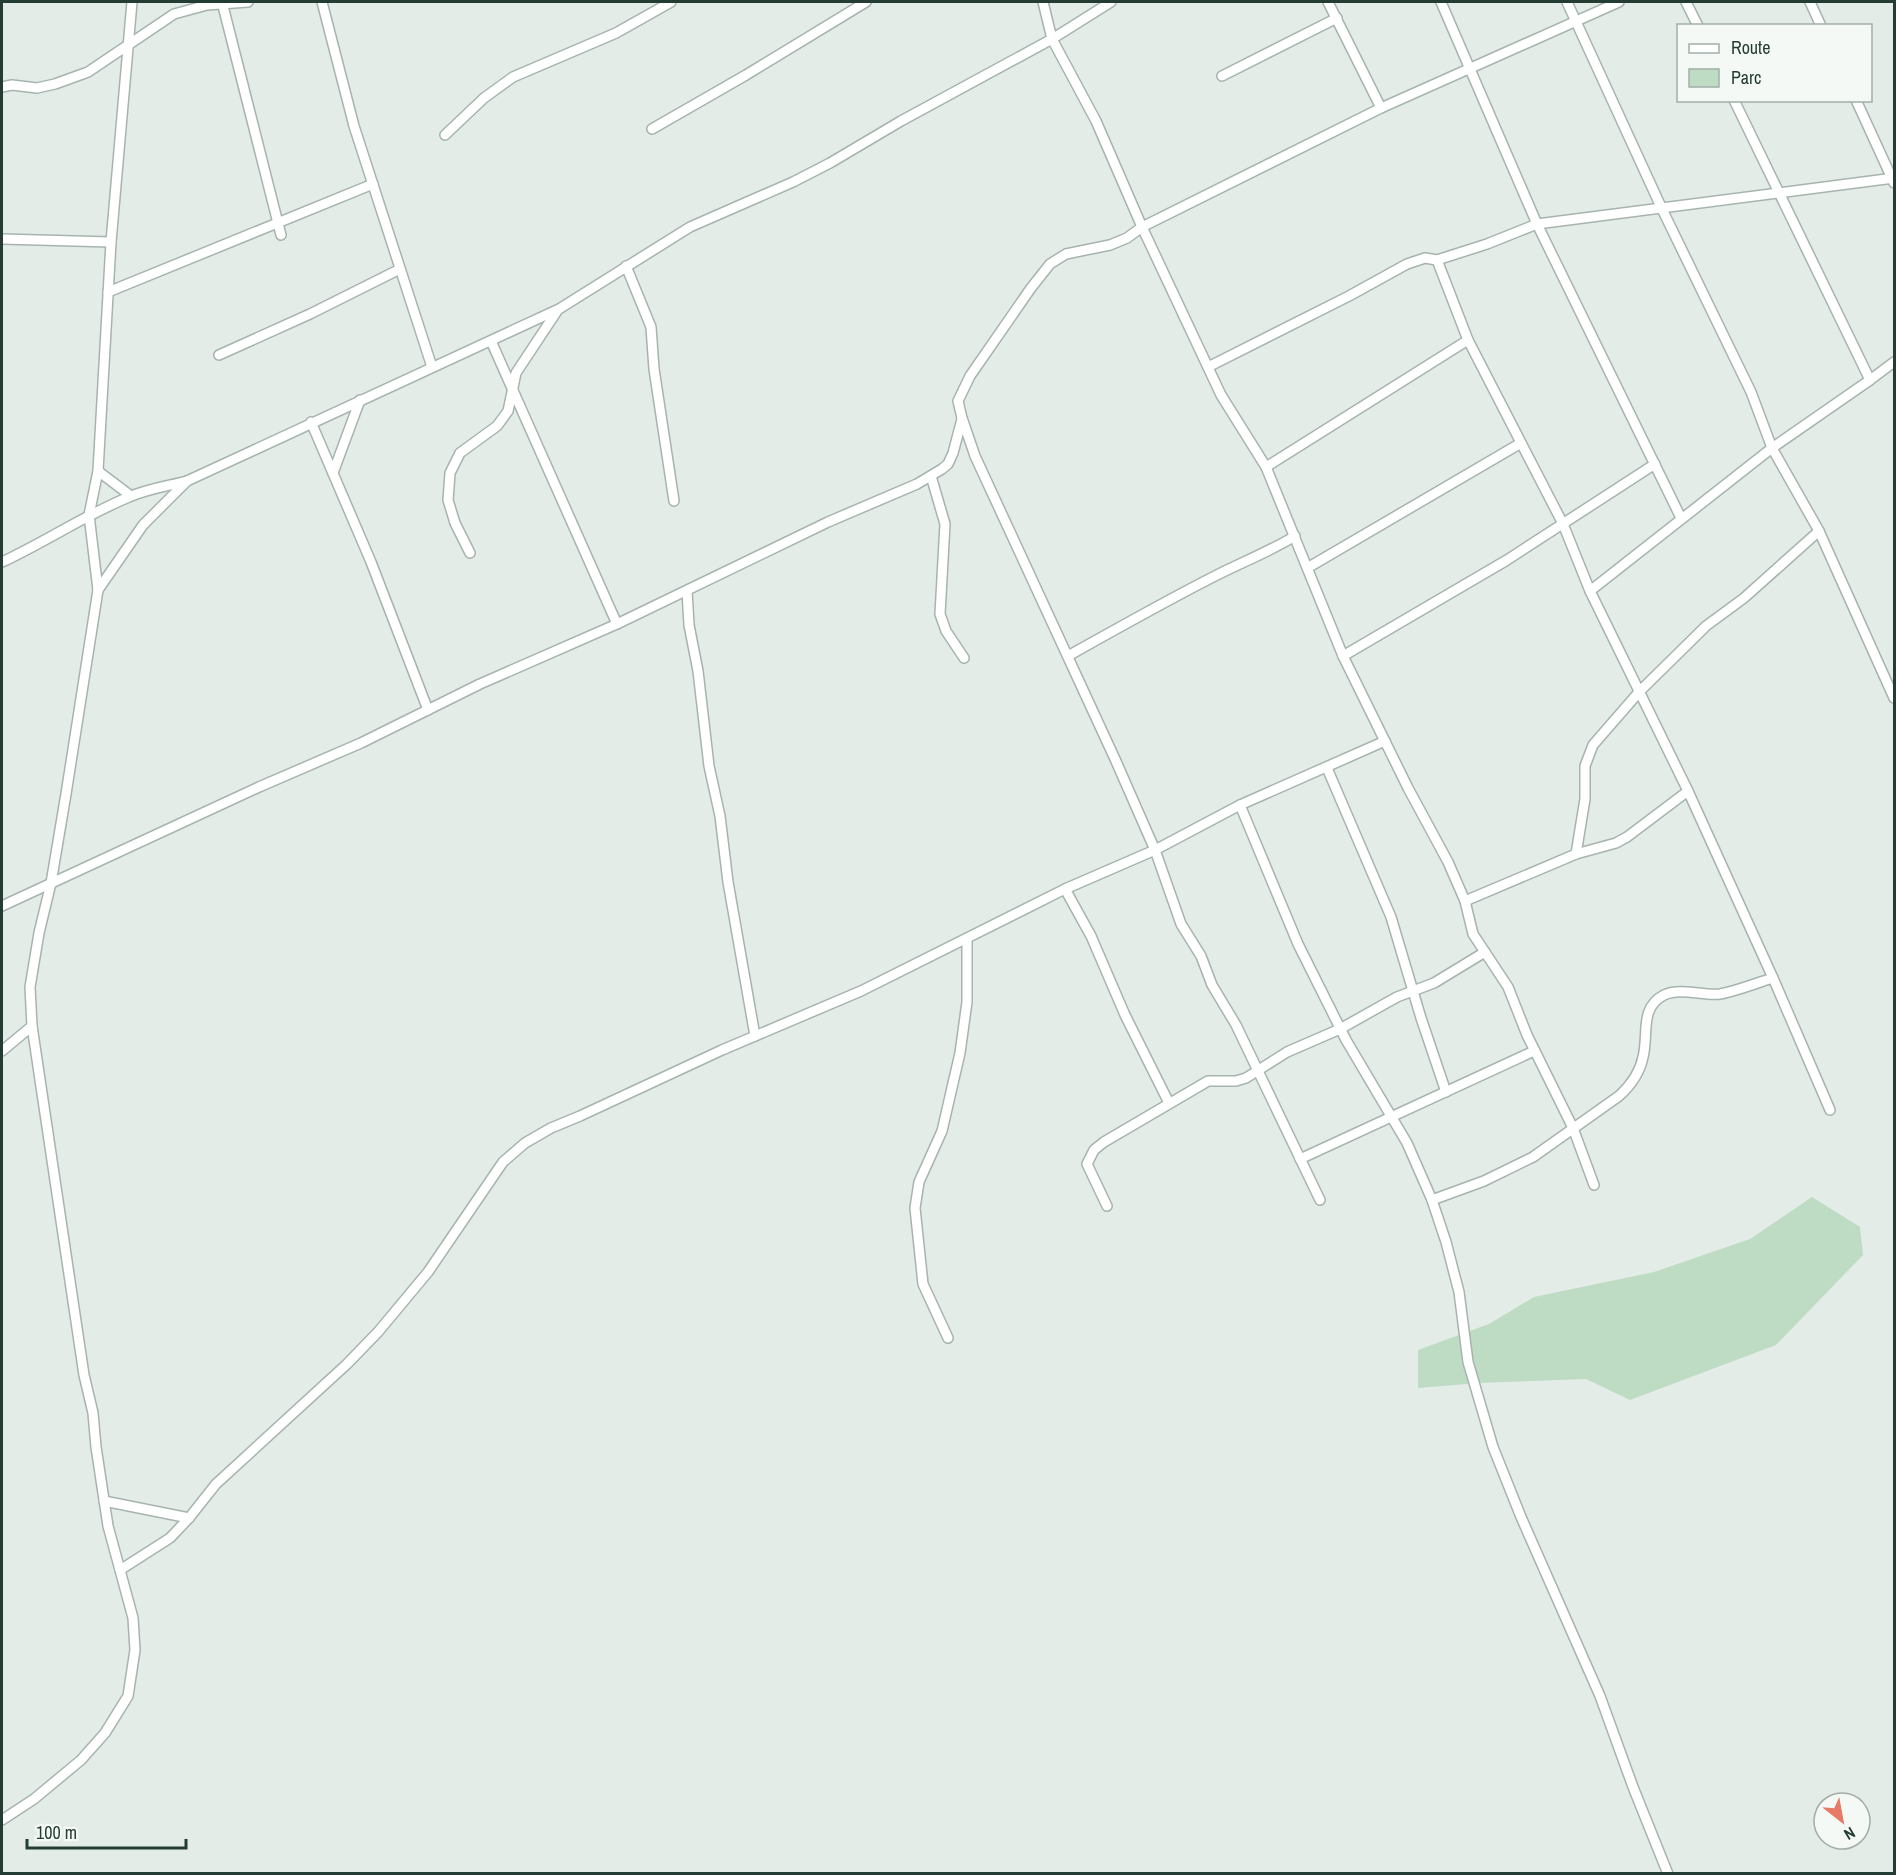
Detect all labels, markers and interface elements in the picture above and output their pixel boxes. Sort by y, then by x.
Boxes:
legend [1677,24,1872,102]
text: Route [1731,35,1770,60]
text: Parc [1731,65,1761,90]
north arrow [1812,1791,1872,1851]
scale bar [27,1812,186,1850]
text: 100 m [36,1820,77,1845]
text: N [1840,1822,1859,1846]

